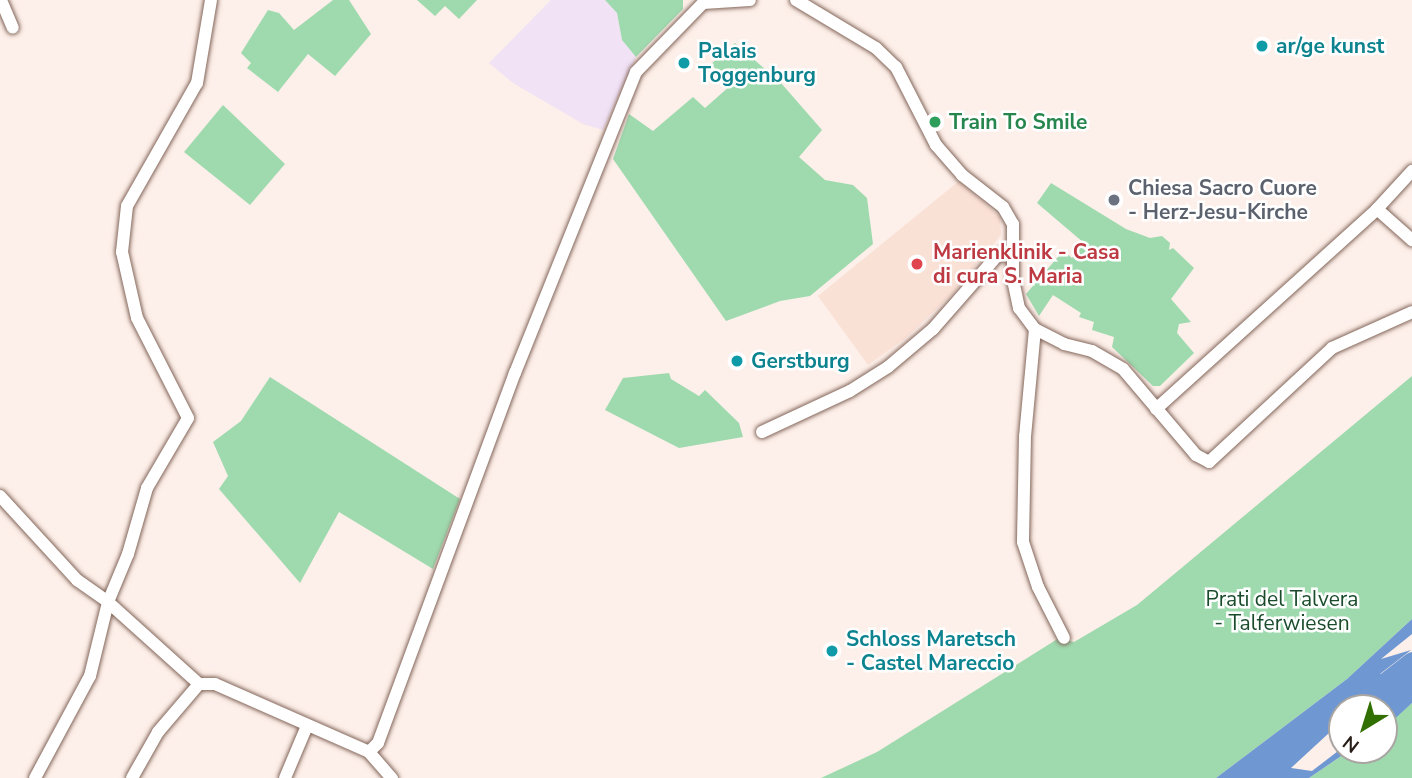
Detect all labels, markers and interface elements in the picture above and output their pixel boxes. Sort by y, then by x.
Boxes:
place label: ar/ge kunst [1276,33,1384,59]
place label: Palais Toggenburg [698,38,816,88]
marker: ar/ge kunst [1254,38,1270,54]
marker: Palais Toggenburg [676,55,692,71]
place label: Train To Smile [949,109,1087,135]
marker: Train To Smile [927,114,943,130]
place label: Chiesa Sacro Cuore - Herz-Jesu-Kirche [1128,175,1317,225]
marker: Chiesa Sacro Cuore - Herz-Jesu-Kirche [1106,192,1122,208]
place label: Marienklinik - Casa di cura S. Maria [933,239,1120,289]
marker: Marienklinik - Casa di cura S. Maria [907,254,927,274]
place label: Gerstburg [751,348,850,374]
marker: Gerstburg [729,353,745,369]
park label: Prati del Talvera - Talferwiesen [1206,586,1358,636]
place label: Schloss Maretsch - Castel Mareccio [846,626,1016,676]
marker: Schloss Maretsch - Castel Mareccio [824,643,840,659]
north arrow [1328,694,1398,764]
text: N [1338,729,1365,759]

